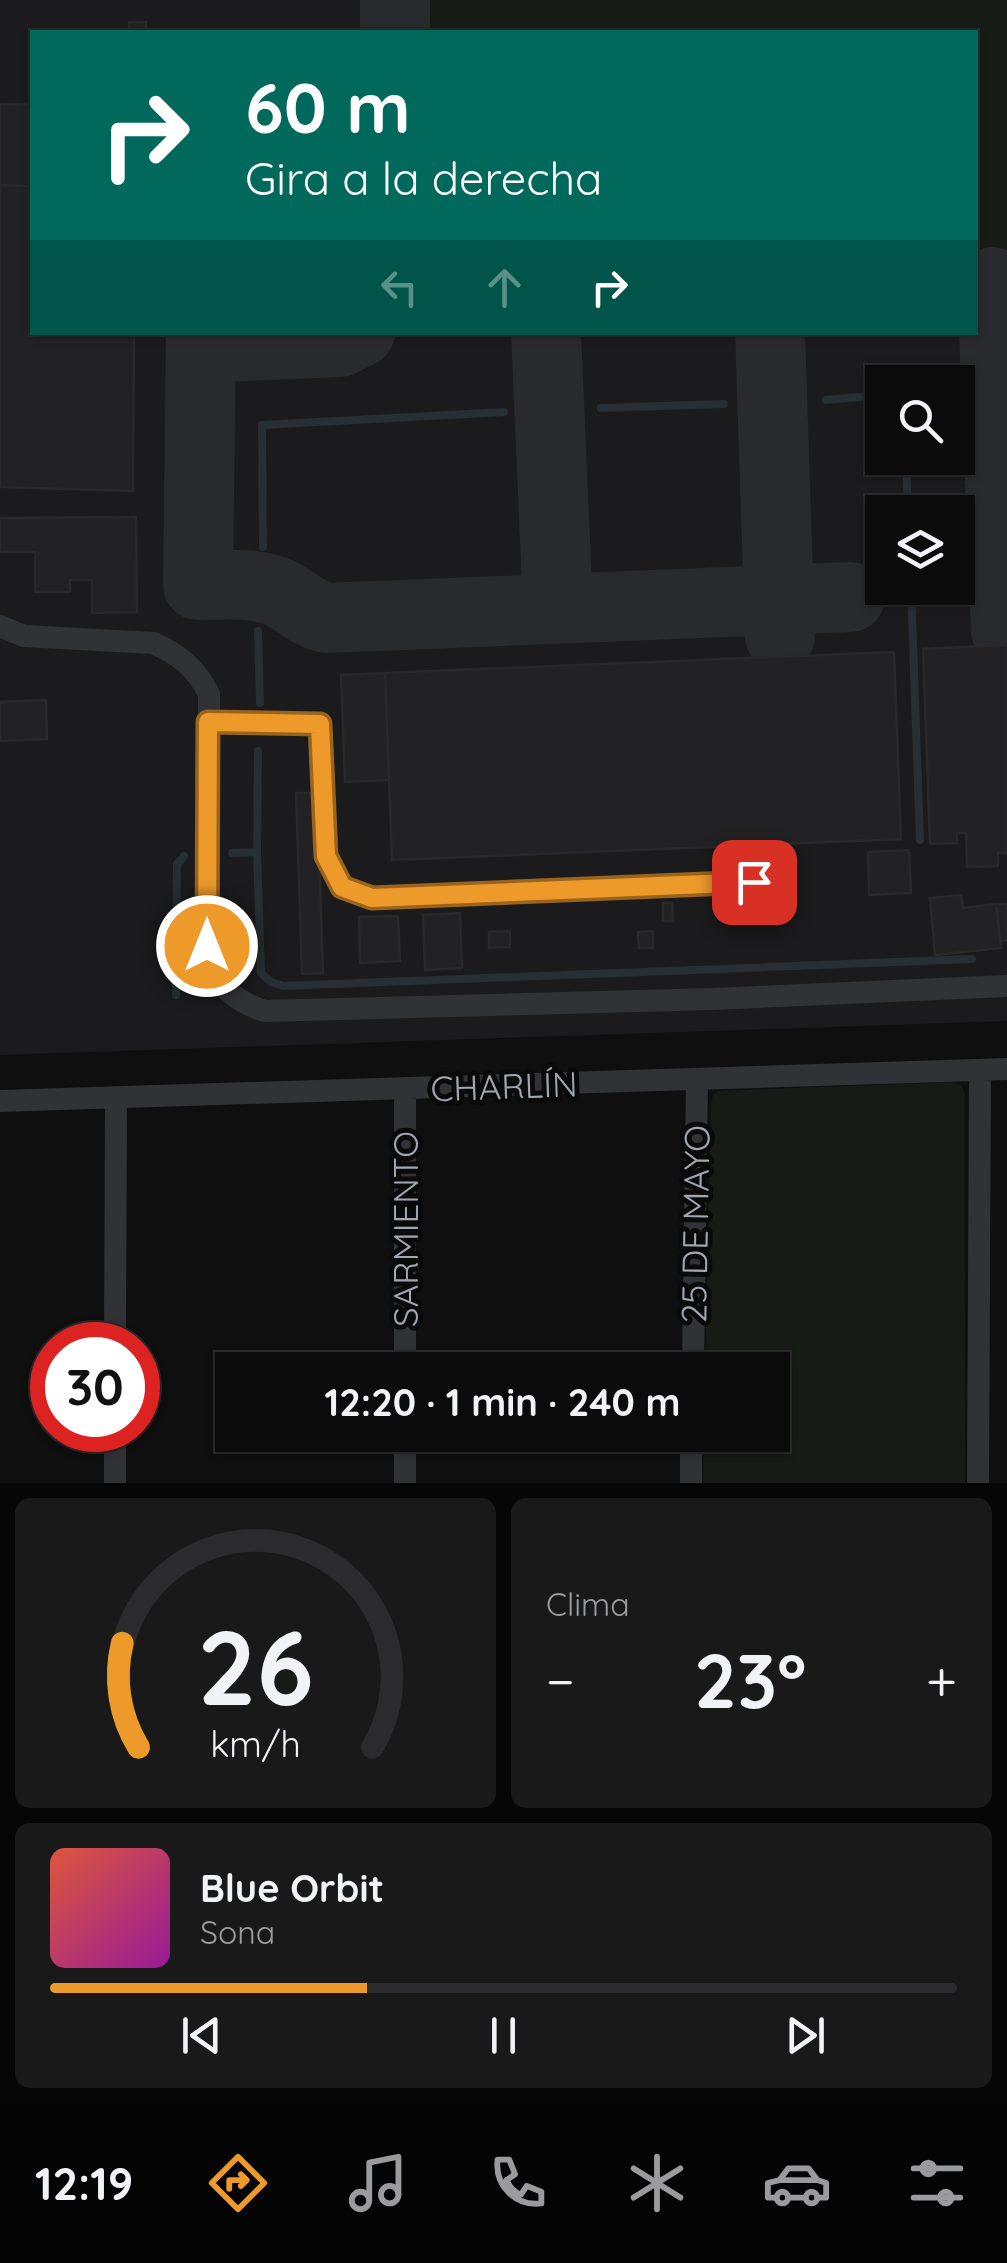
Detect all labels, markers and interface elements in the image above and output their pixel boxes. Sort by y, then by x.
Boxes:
text: 60 m [245,63,411,151]
icon: right [80,70,210,200]
text: Gira a la derecha [245,150,602,206]
icon: left [372,260,427,315]
icon: ahead [477,260,532,315]
icon: right [582,260,637,315]
map controls [865,365,975,605]
button: search [865,365,975,475]
button: layers [865,495,975,605]
pin [712,840,797,925]
icon: arrive [727,855,782,910]
position arrow [155,894,259,998]
street label: CHARLÍN [430,1061,578,1111]
street label: 25 DE MAYO [671,1125,719,1323]
street label: SARMIENTO [383,1131,427,1327]
speed limit sign: 30 [30,1322,160,1452]
text: 12:20 · 1 min · 240 m [324,1378,681,1426]
text: Clima [546,1584,630,1624]
text: 26 [197,1601,314,1731]
text: 23° [694,1633,807,1727]
text: − [546,1646,575,1715]
text: + [926,1646,957,1715]
text: km/h [210,1721,301,1766]
text: Blue Orbit [200,1864,384,1912]
text: Sona [200,1912,275,1952]
icon: previous [174,2008,229,2063]
icon: pause [476,2008,531,2063]
icon: next [778,2008,833,2063]
icon: directions [203,2148,273,2218]
icon: music [343,2148,413,2218]
icon: phone [483,2148,553,2218]
icon: climate [622,2148,692,2218]
icon: car [762,2148,832,2218]
icon: filters [902,2148,972,2218]
text: 12:19 [35,2155,133,2211]

